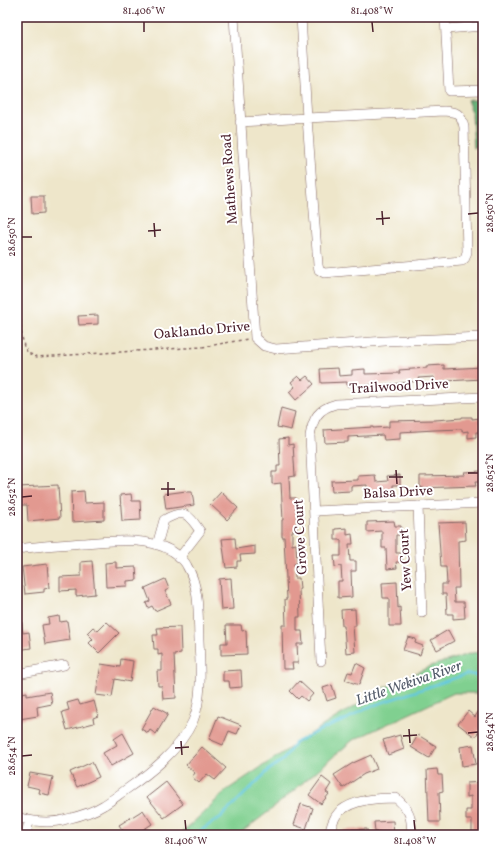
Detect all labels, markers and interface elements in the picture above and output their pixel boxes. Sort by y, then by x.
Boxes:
text: 81.406°W [123,4,165,18]
text: 81.408°W [351,4,393,18]
street label: Mathews Road [217,133,243,225]
text: 28.650°N [483,193,497,233]
text: 28.650°N [5,217,19,257]
street label: Oaklando Drive [153,317,251,345]
street label: Trailwood Drive [349,375,449,399]
text: 28.652°N [483,453,497,493]
text: 28.652°N [5,477,19,517]
street label: Balsa Drive [363,482,434,504]
street label: Grove Court [290,499,312,575]
street label: Yew Court [395,528,417,592]
water label: Little Wekiva River [353,656,465,712]
text: 28.654°N [483,712,497,752]
text: 28.654°N [5,736,19,776]
text: 81.406°W [165,834,207,848]
text: 81.408°W [394,834,436,848]

